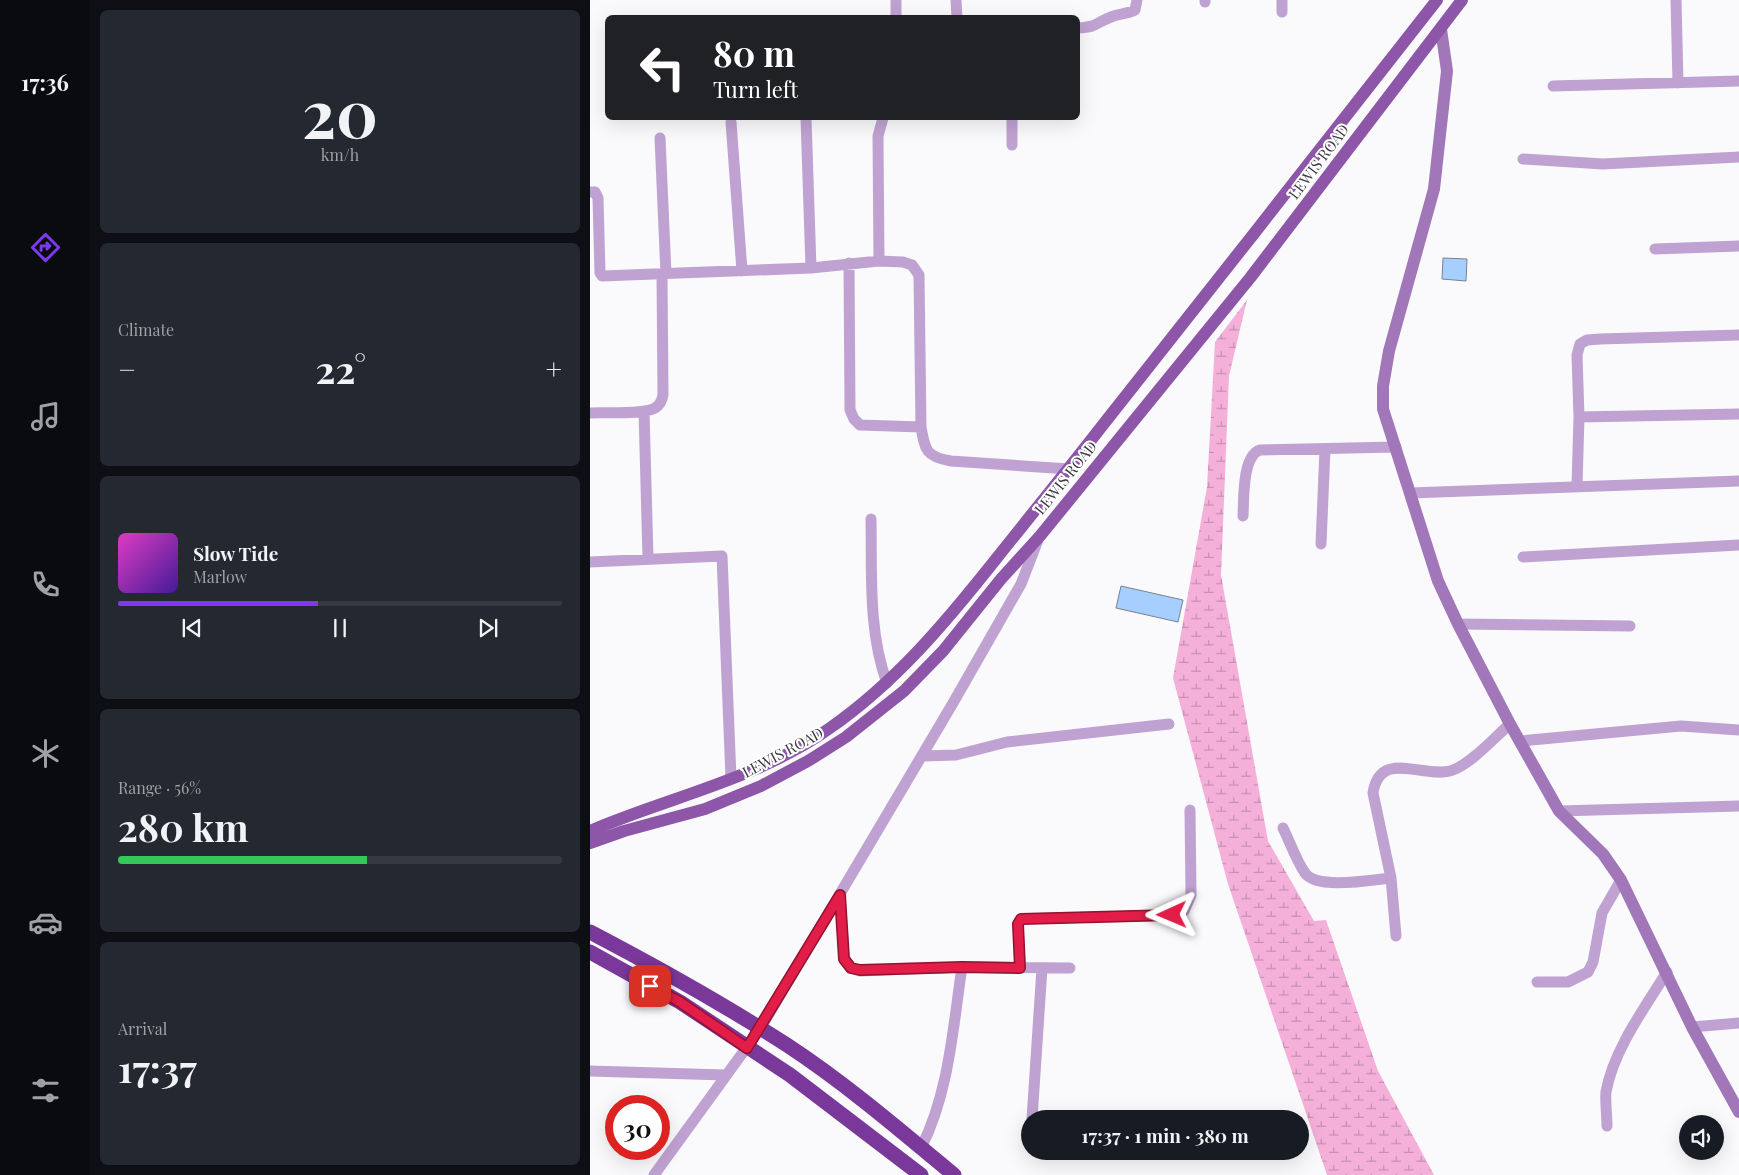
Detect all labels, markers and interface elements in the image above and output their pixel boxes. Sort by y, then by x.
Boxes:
text: 80 m [713,29,795,76]
icon: left [630,35,695,100]
text: 17:36 [21,67,69,97]
text: 20 [302,68,378,154]
text: Turn left [713,74,798,104]
street label: LEWIS ROAD [1283,120,1353,203]
text: km/h [321,144,359,165]
icon: directions [28,230,63,265]
text: Climate [118,319,174,340]
text: 22° [316,343,366,394]
text: − [118,350,136,387]
text: + [546,350,562,387]
icon: music [28,399,63,434]
street label: LEWIS ROAD [1029,436,1101,518]
text: Slow Tide [193,540,278,566]
text: Marlow [193,566,247,587]
icon: phone [28,567,63,602]
icon: previous [178,614,206,642]
icon: pause [326,614,354,642]
icon: next [474,614,502,642]
street label: LEWIS ROAD [739,722,827,782]
icon: climate [28,736,63,771]
text: Range · 56% [118,777,201,798]
text: 280 km [118,801,249,852]
position arrow [1145,888,1197,940]
icon: car [28,905,63,940]
pin [629,965,671,1007]
icon: arrive [636,972,664,1000]
text: Arrival [118,1018,167,1039]
text: 17:37 [118,1042,197,1093]
icon: filters [28,1073,63,1108]
speed limit sign: 30 [605,1095,670,1160]
map controls [1679,1115,1724,1160]
button: sound [1679,1115,1724,1160]
text: 17:37 · 1 min · 380 m [1081,1122,1249,1148]

